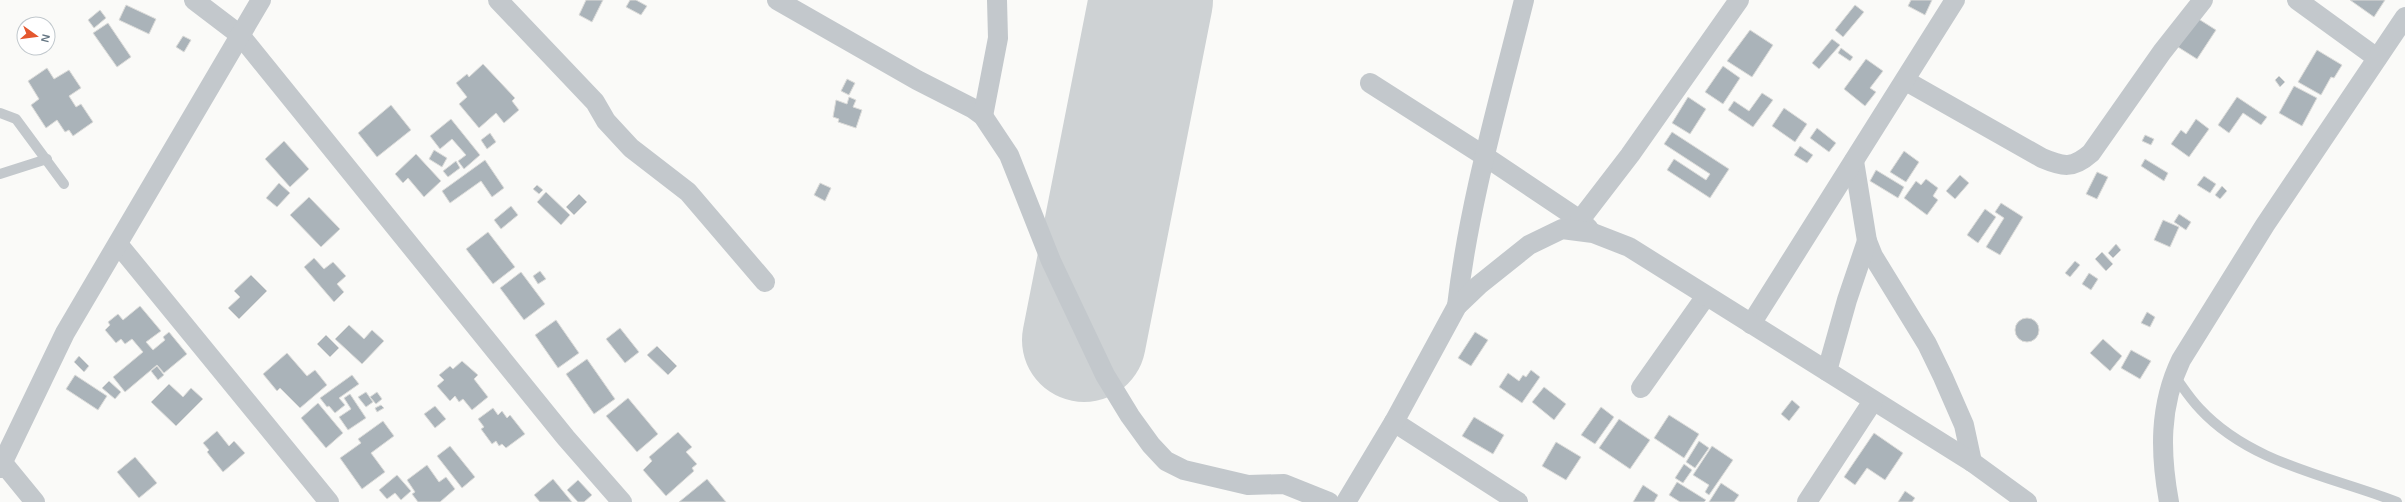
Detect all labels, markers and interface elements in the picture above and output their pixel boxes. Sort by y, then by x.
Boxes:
north arrow [16,16,56,56]
text: N [39,33,52,44]

